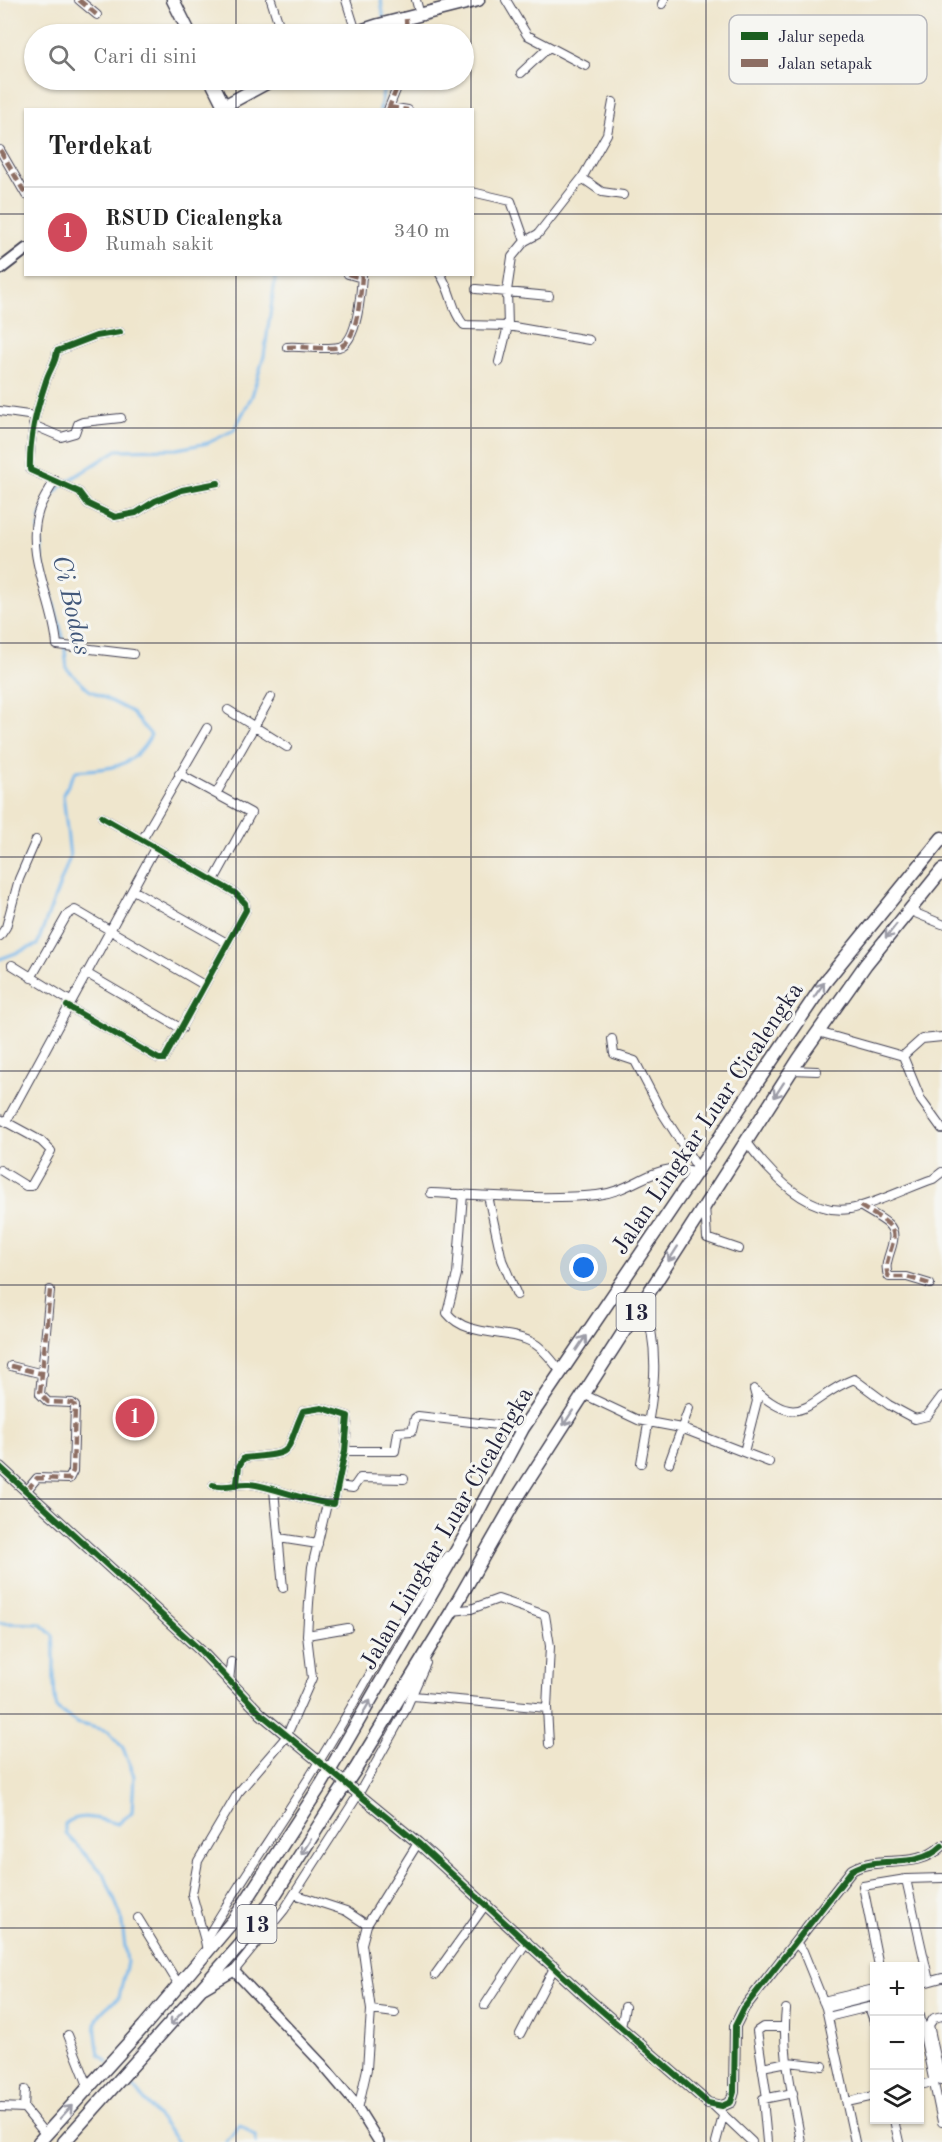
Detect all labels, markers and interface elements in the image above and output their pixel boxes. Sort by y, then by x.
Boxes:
legend [729,15,927,84]
search box [24,24,474,90]
text: Jalur sepeda [778,30,865,46]
icon: search [45,41,78,74]
text: Cari di sini [93,46,197,68]
text: Jalan setapak [778,57,872,73]
text: Terdekat [48,134,152,160]
text: RSUD Cicalengka [105,208,283,230]
text: 1 [62,222,73,242]
text: 340 m [394,222,450,242]
text: Rumah sakit [105,235,214,255]
water label: Ci Bodas [47,553,95,658]
one-way arrow [885,923,898,939]
street label: Jalan Lingkar Luar Cicalengka [609,979,809,1259]
one-way arrow [813,982,825,998]
one-way arrow [773,1081,785,1098]
one-way arrow [667,1245,679,1262]
your location [569,1253,598,1282]
road number: 13 [616,1293,656,1331]
one-way arrow [575,1335,587,1352]
street label: Jalan Lingkar Luar Cicalengka [357,1383,539,1675]
pin: 1 [116,1396,154,1440]
one-way arrow [562,1409,574,1426]
one-way arrow [361,1699,373,1716]
one-way arrow [300,1838,312,1855]
road number: 13 [238,1905,276,1943]
map controls [870,1962,924,2124]
button: + [870,1962,924,2016]
one-way arrow [169,2011,183,2026]
button: − [870,2016,924,2070]
button: layers [870,2070,924,2124]
one-way arrow [59,2105,74,2120]

